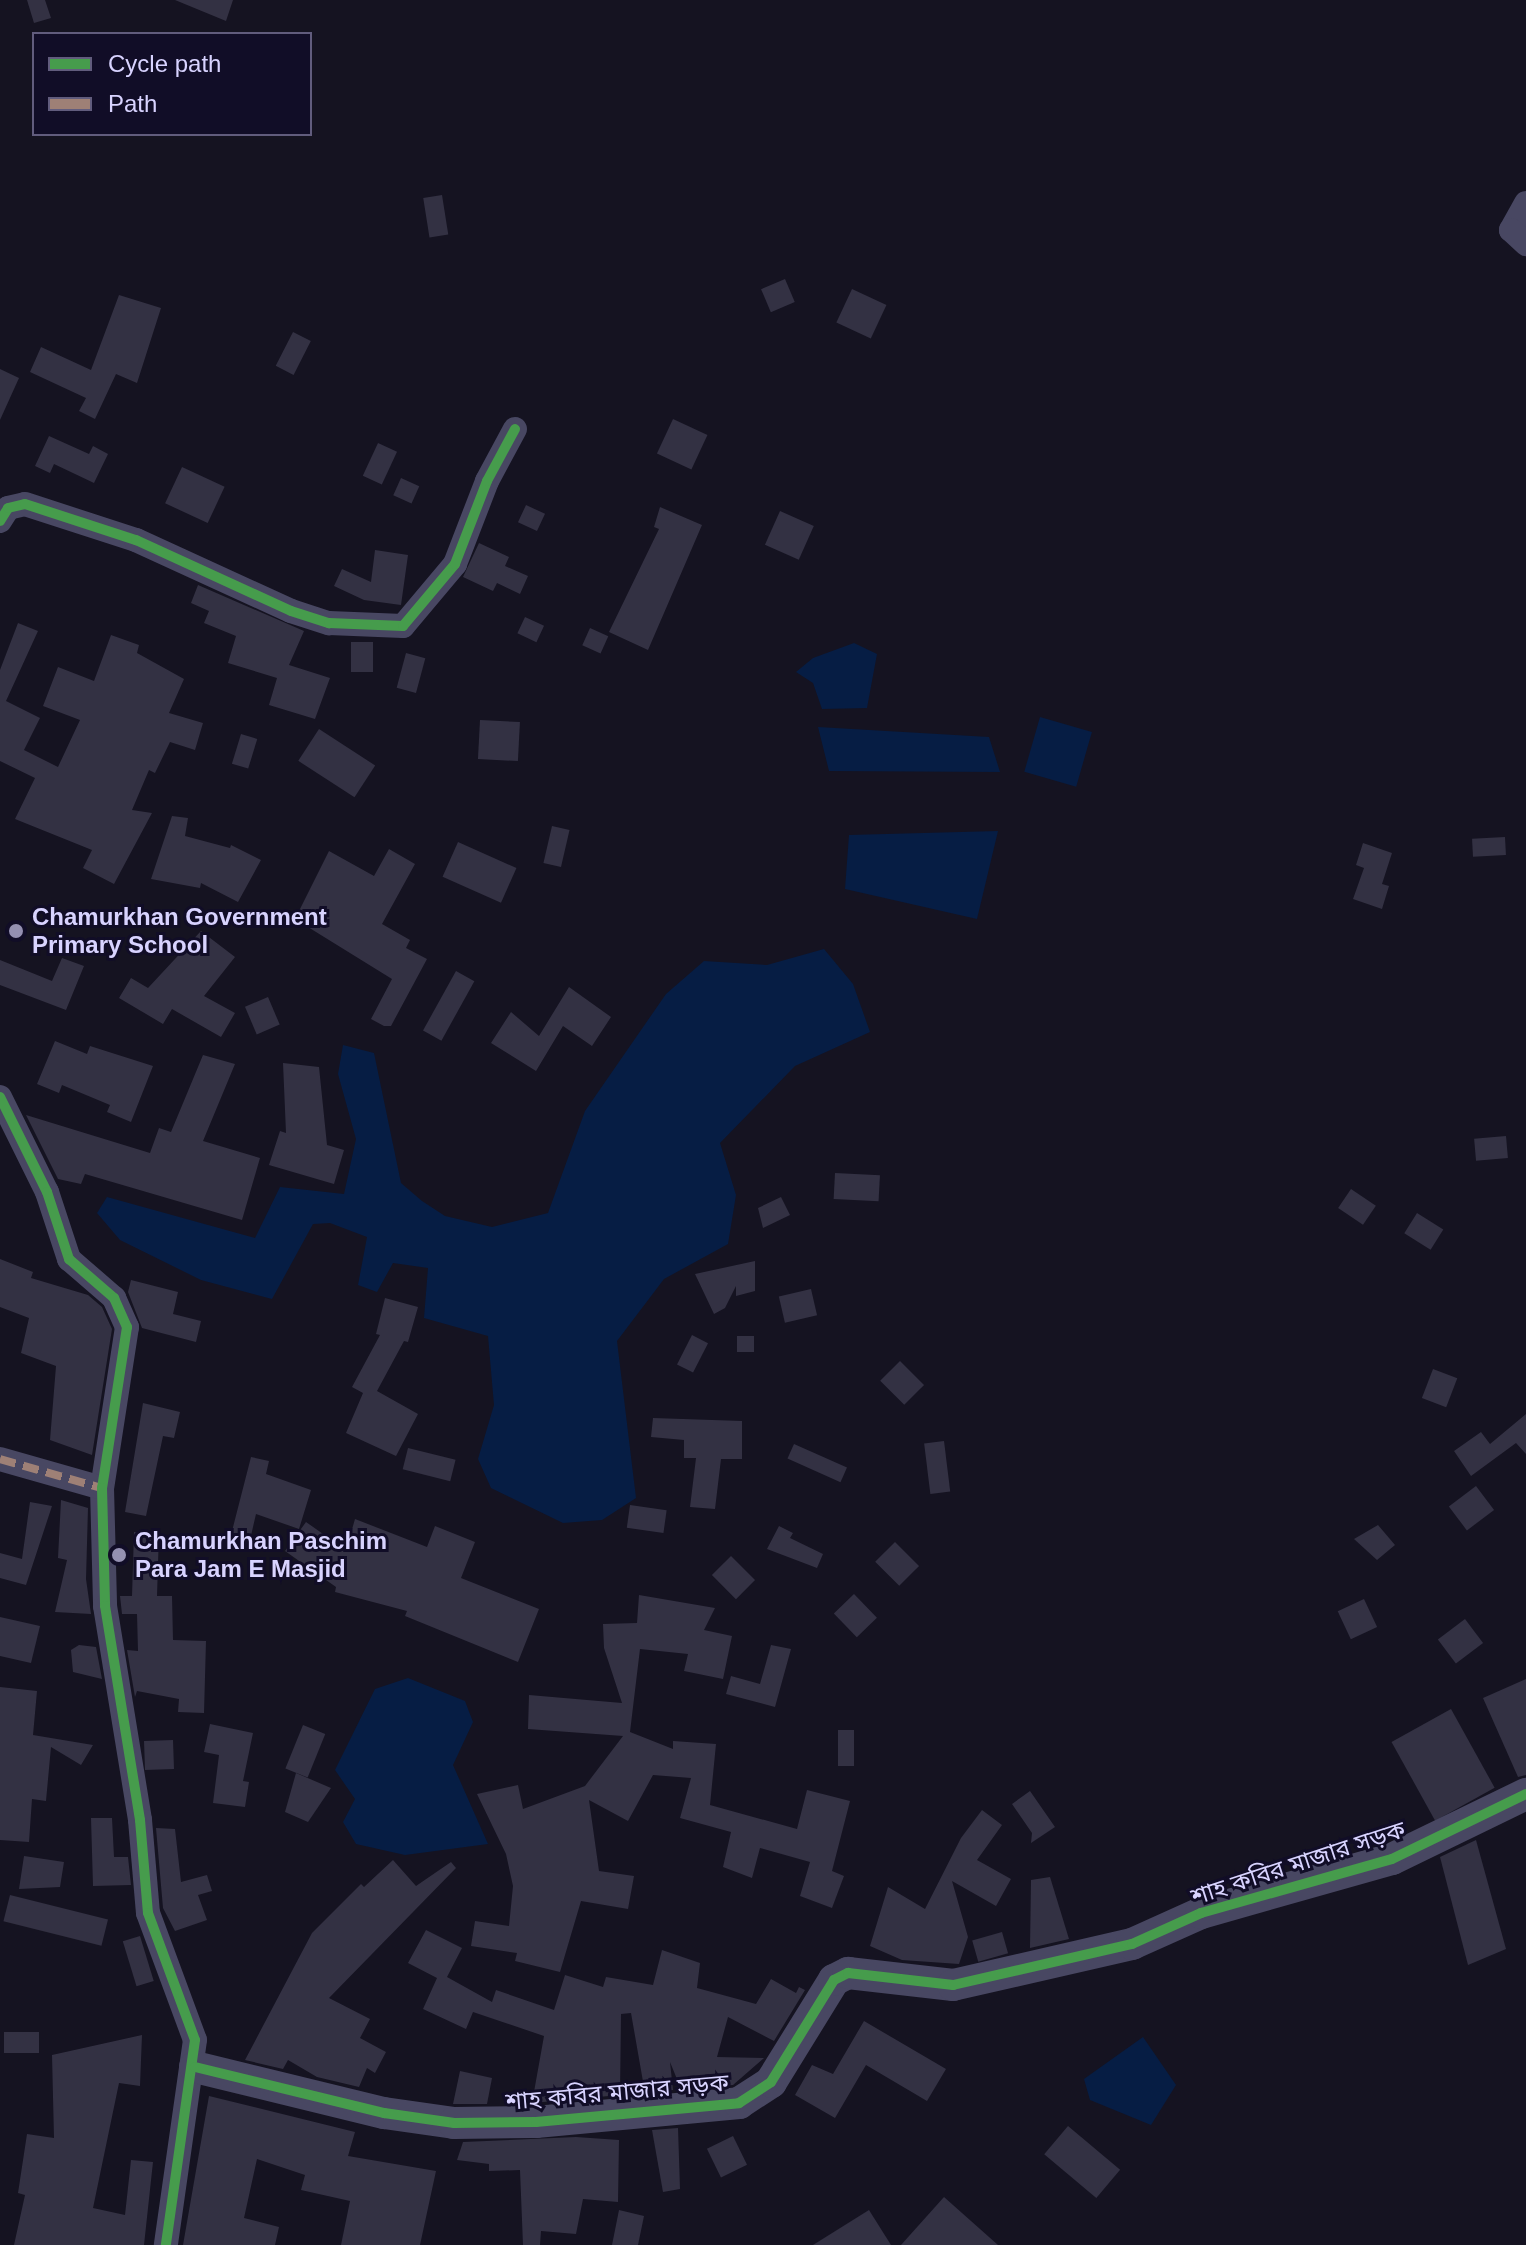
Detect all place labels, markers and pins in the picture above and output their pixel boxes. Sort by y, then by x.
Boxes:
place label: Chamurkhan Government Primary School [32,903,327,959]
marker: Chamurkhan Government Primary School [7,922,25,940]
place label: Chamurkhan Paschim Para Jam E Masjid [135,1527,387,1583]
marker: Chamurkhan Paschim Para Jam E Masjid [110,1546,128,1564]

